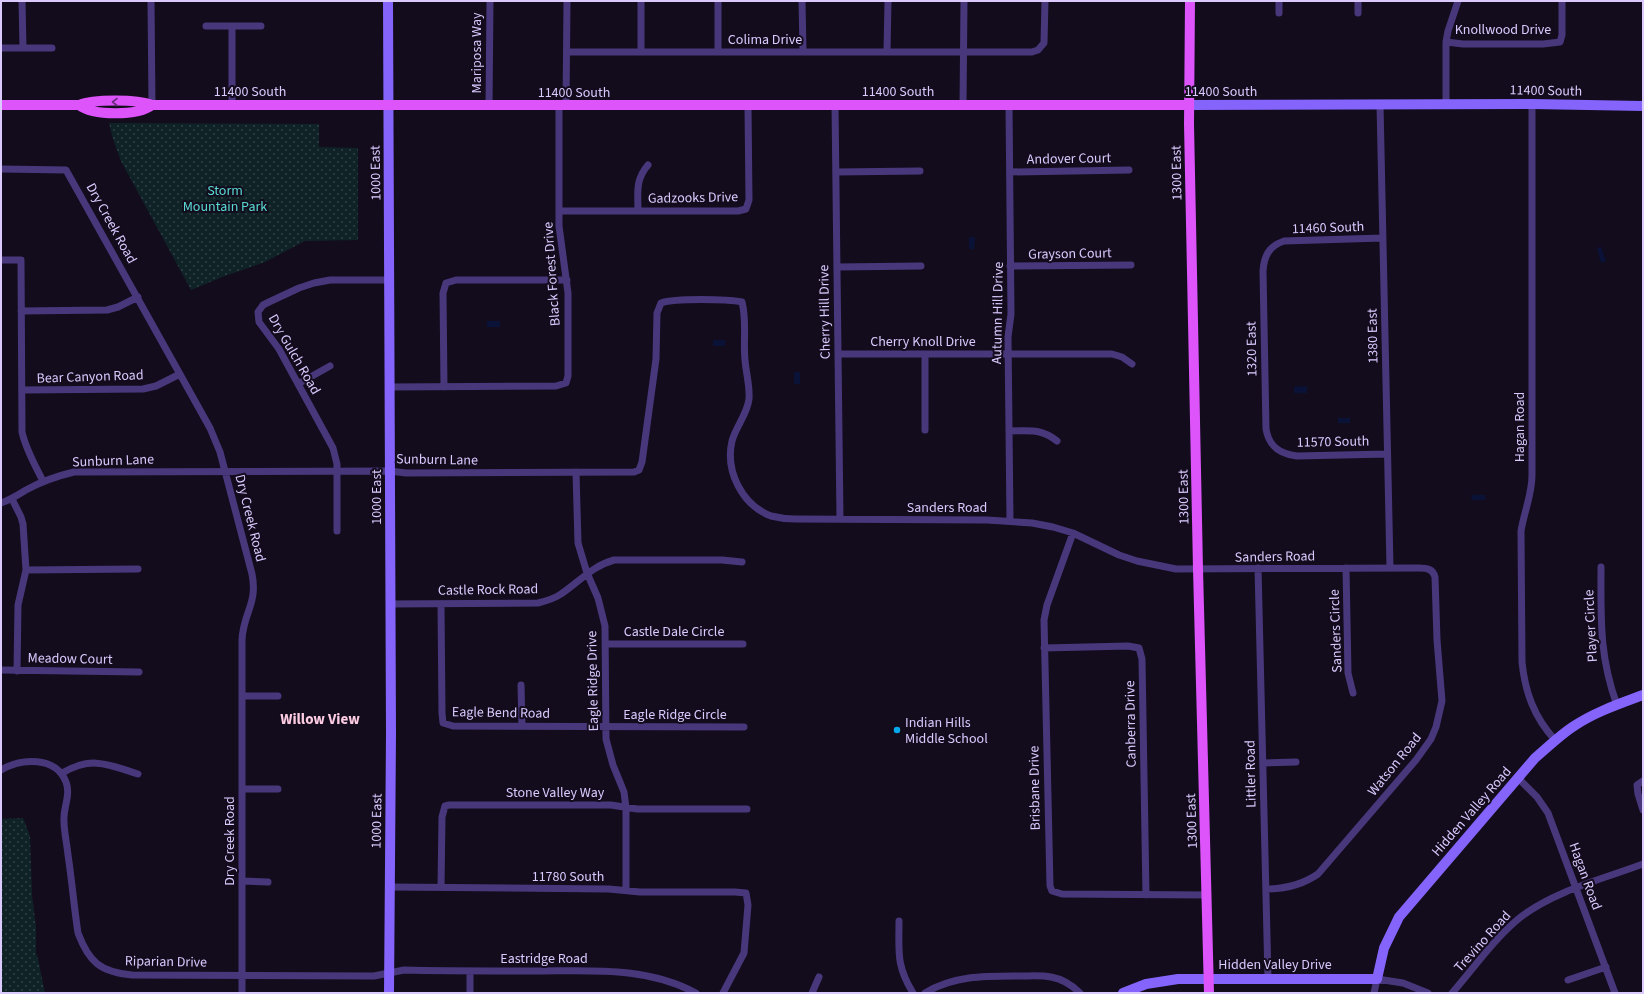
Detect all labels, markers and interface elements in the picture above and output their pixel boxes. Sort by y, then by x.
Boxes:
street label: Mariposa Way [467,12,487,93]
street label: Knollwood Drive [1455,20,1551,40]
street label: Colima Drive [728,30,802,50]
street label: 11400 South [1510,80,1582,102]
street label: 11400 South [214,82,286,102]
street label: 11400 South [862,82,934,102]
street label: 11400 South [1185,82,1257,102]
street label: 11400 South [538,83,610,103]
one-way arrow [112,98,118,106]
street label: 1000 East [366,145,386,201]
street label: 1300 East [1167,145,1187,201]
street label: Andover Court [1027,148,1112,170]
street label: Dry Creek Road [81,179,142,267]
park label: Storm Mountain Park [183,181,267,217]
street label: Gadzooks Drive [648,187,738,209]
street label: 11460 South [1291,217,1365,239]
street label: Black Forest Drive [538,221,566,327]
street label: Grayson Court [1028,243,1112,265]
street label: Autumn Hill Drive [987,262,1009,364]
street label: Cherry Hill Drive [814,264,836,360]
street label: 1380 East [1363,308,1383,364]
street label: Dry Gulch Road [263,311,325,398]
street label: 1320 East [1242,321,1262,377]
street label: Cherry Knoll Drive [870,332,976,352]
street label: Bear Canyon Road [36,365,144,389]
street label: Hagan Road [1510,392,1530,462]
street label: 11570 South [1297,431,1369,453]
street label: Sunburn Lane [396,449,478,471]
street label: Sunburn Lane [72,450,154,472]
street label: 1000 East [367,469,387,525]
street label: 1300 East [1174,469,1194,525]
street label: Dry Creek Road [229,472,271,564]
street label: Sanders Road [907,498,987,518]
street label: Sanders Road [1235,546,1315,568]
street label: Castle Rock Road [438,579,538,601]
street label: Sanders Circle [1325,589,1347,673]
street label: Player Circle [1579,589,1603,663]
street label: Castle Dale Circle [624,622,724,642]
street label: Eagle Ridge Drive [582,630,604,732]
street label: Meadow Court [27,648,113,670]
street label: Canberra Drive [1120,680,1142,768]
street label: Eagle Bend Road [452,702,550,724]
street label: Eagle Ridge Circle [623,705,727,725]
district label: Willow View [280,709,360,730]
place label: Indian Hills Middle School [905,713,988,749]
marker: Indian Hills Middle School [892,725,902,735]
street label: Watson Road [1363,729,1427,801]
street label: Littler Road [1240,740,1262,808]
street label: Brisbane Drive [1024,745,1046,831]
street label: Hidden Valley Road [1427,762,1516,861]
street label: Stone Valley Way [506,783,605,803]
street label: 1000 East [367,793,387,849]
street label: 1300 East [1181,793,1203,849]
street label: Dry Creek Road [220,796,240,886]
street label: Hagan Road [1564,840,1607,913]
street label: 11780 South [532,867,604,887]
street label: Trevino Road [1450,906,1516,977]
street label: Eastridge Road [500,949,588,969]
street label: Riparian Drive [125,951,207,973]
street label: Hidden Valley Drive [1218,955,1332,975]

